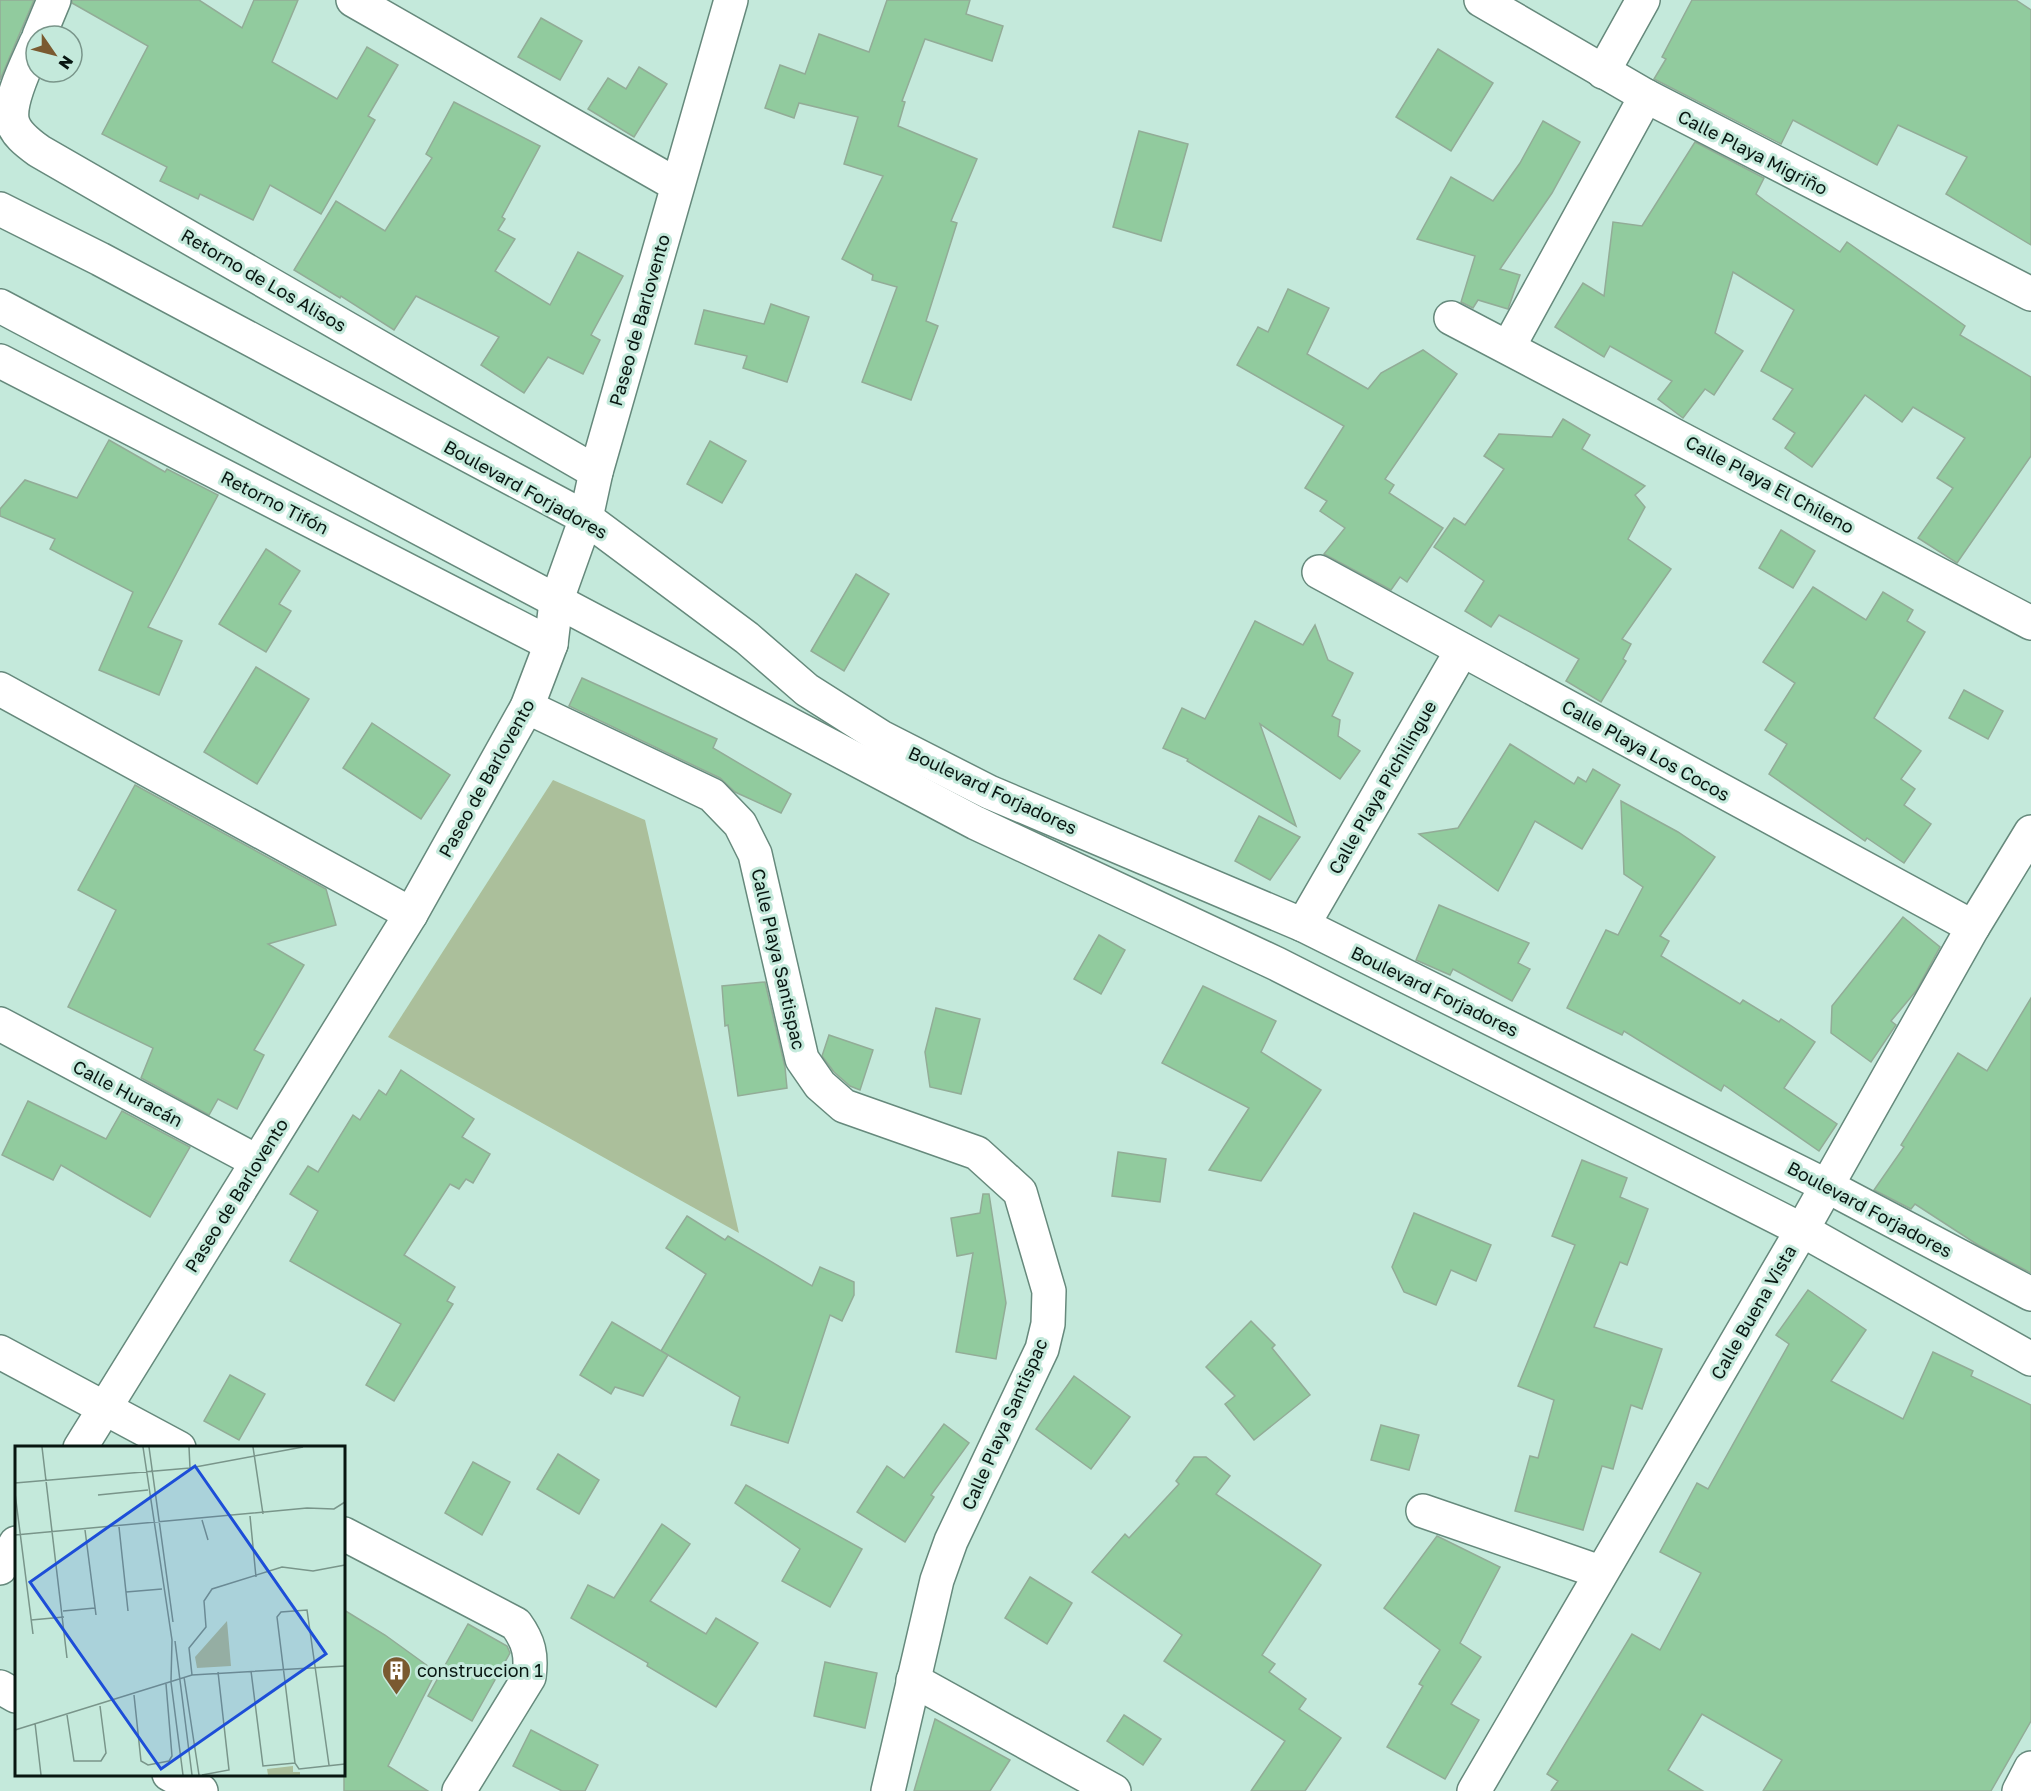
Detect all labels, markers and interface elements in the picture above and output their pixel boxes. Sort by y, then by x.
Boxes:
north arrow [24,24,84,84]
text: N [55,52,78,73]
street label: Calle Playa Migriño [1674,105,1832,199]
street label: Retorno de Los Alisos [178,224,350,336]
street label: Paseo de Barlovento [604,232,674,408]
street label: Calle Playa El Chileno [1682,430,1858,538]
street label: Boulevard Forjadores [440,435,612,543]
street label: Retorno Tifón [217,465,333,539]
street label: Paseo de Barlovento [433,695,539,861]
street label: Calle Playa Los Cocos [1558,695,1734,805]
street label: Calle Playa Pichilingue [1323,696,1441,878]
street label: Boulevard Forjadores [905,741,1081,839]
street label: Calle Playa Santispac [747,866,811,1052]
street label: Boulevard Forjadores [1348,941,1522,1041]
street label: Calle Huracán [69,1055,187,1131]
street label: Paseo de Barlovento [180,1114,292,1276]
street label: Boulevard Forjadores [1784,1156,1956,1262]
street label: Calle Buena Vista [1706,1241,1800,1383]
street label: Calle Playa Santispac [956,1335,1052,1513]
inset map [15,1446,345,1776]
building icon: construccion 1 [380,1654,412,1696]
place label: construccion 1 [417,1659,543,1681]

